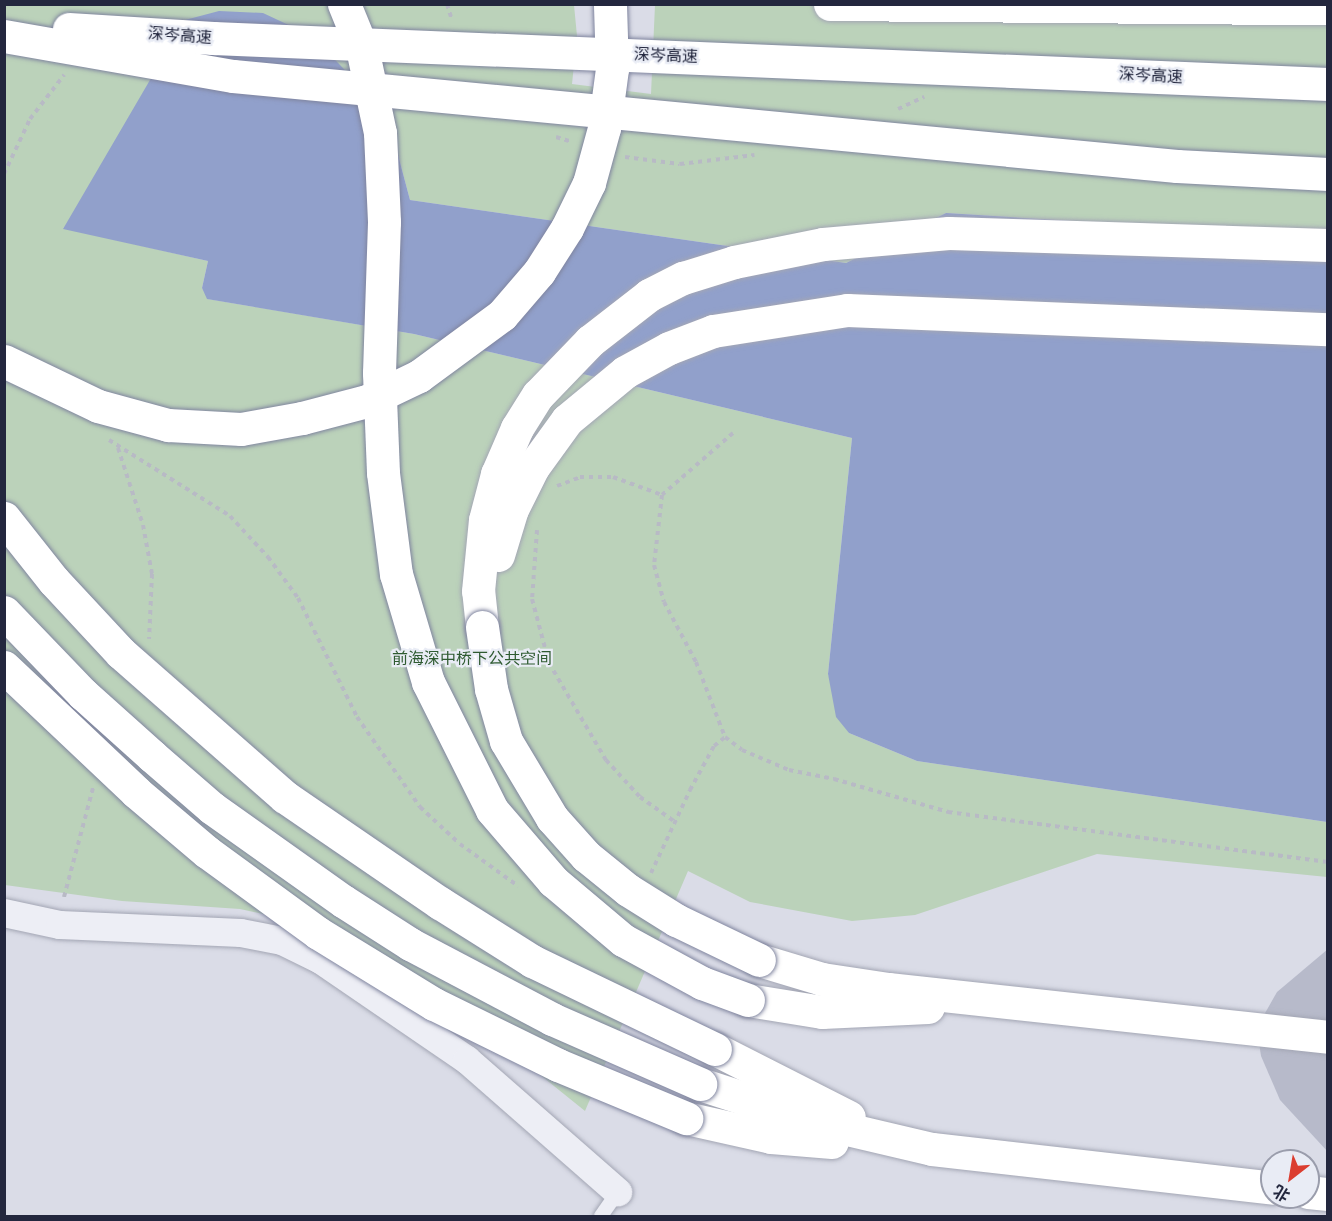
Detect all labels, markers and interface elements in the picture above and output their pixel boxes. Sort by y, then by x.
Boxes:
street label: 深岑高速 [147,24,213,48]
street label: 深岑高速 [634,45,698,67]
street label: 深岑高速 [1119,65,1183,87]
park label: 前海深中桥下公共空间 [392,649,552,669]
north arrow [1260,1149,1320,1209]
text: 北 [1269,1179,1294,1207]

